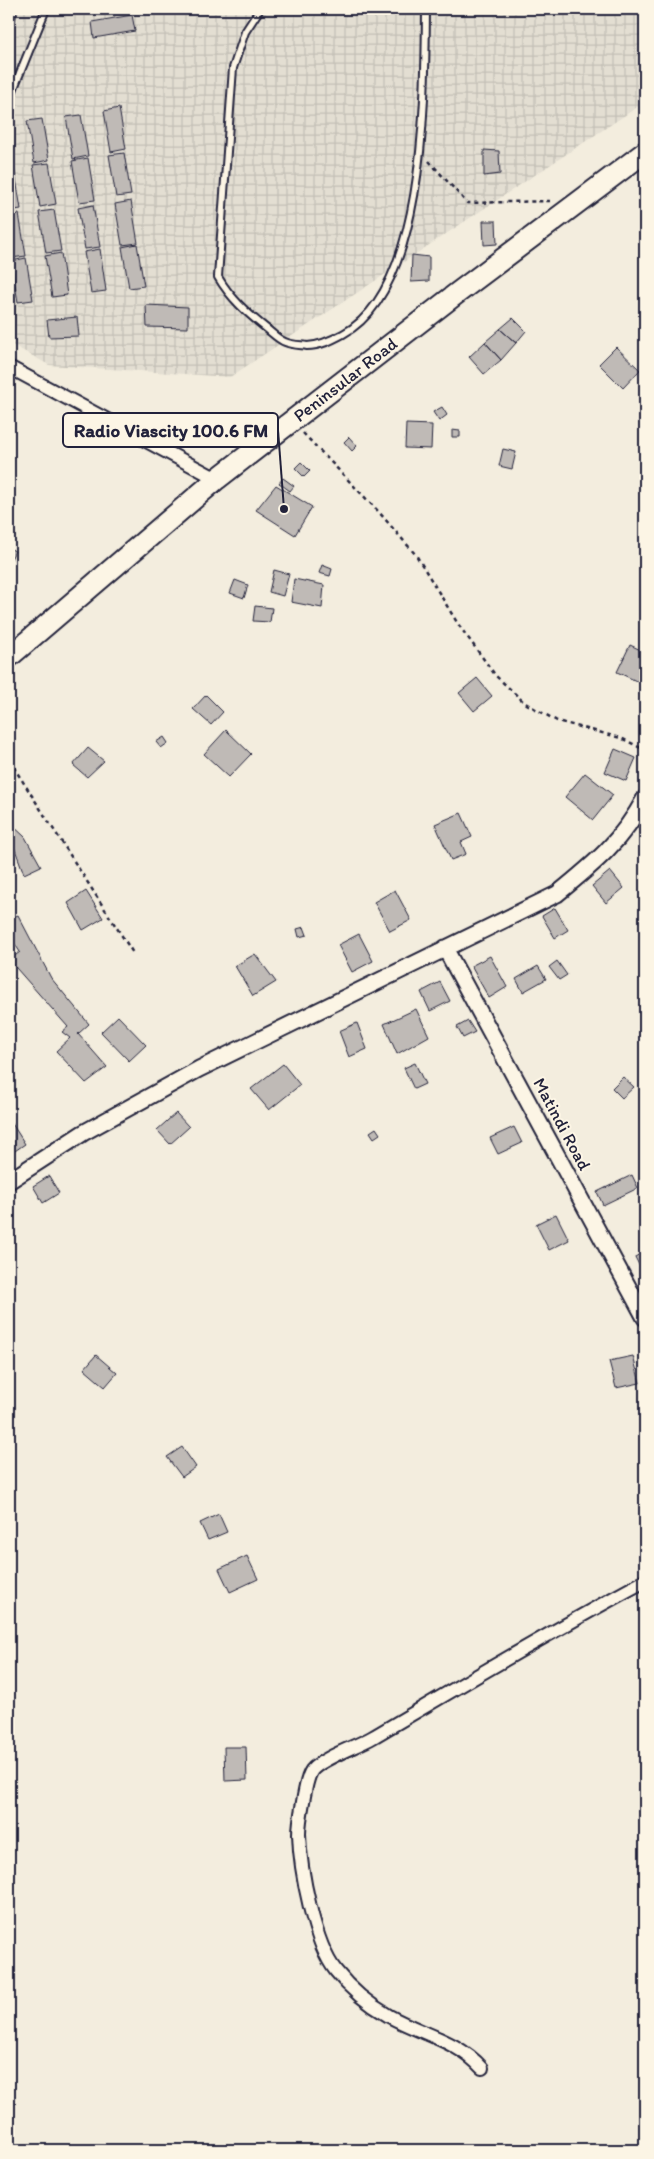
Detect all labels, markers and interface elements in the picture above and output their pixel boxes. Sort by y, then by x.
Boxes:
street label: Peninsular Road [289,332,402,427]
callout: Radio Viascity 100.6 FM [63,413,278,447]
text: Radio Viascity 100.6 FM [74,419,268,442]
street label: Matindi Road [528,1074,596,1174]

